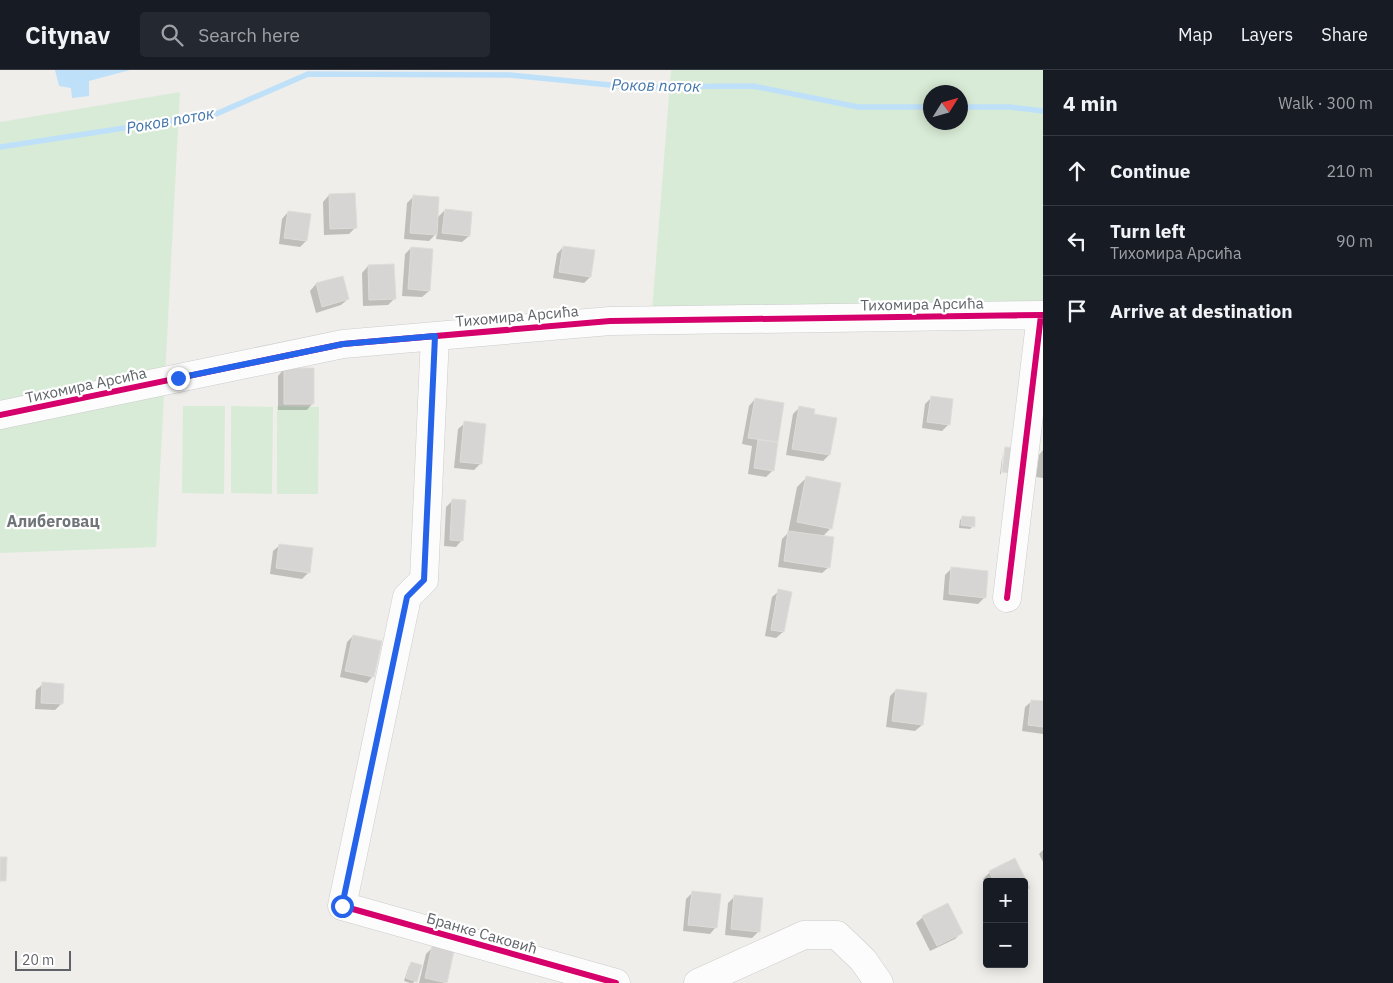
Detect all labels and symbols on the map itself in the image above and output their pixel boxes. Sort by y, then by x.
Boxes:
water label: Роков поток [611,74,701,96]
north arrow [923,85,968,130]
water label: Роков поток [124,102,216,138]
street label: Тихомира Арсића [860,293,984,315]
street label: Тихомира Арсића [455,301,579,331]
street label: Тихомира Арсића [24,363,148,407]
route end [167,367,190,390]
district label: Алибеговац [6,511,100,531]
route start [331,895,354,918]
street label: Бранке Саковић [424,908,540,958]
scale bar [15,948,71,971]

